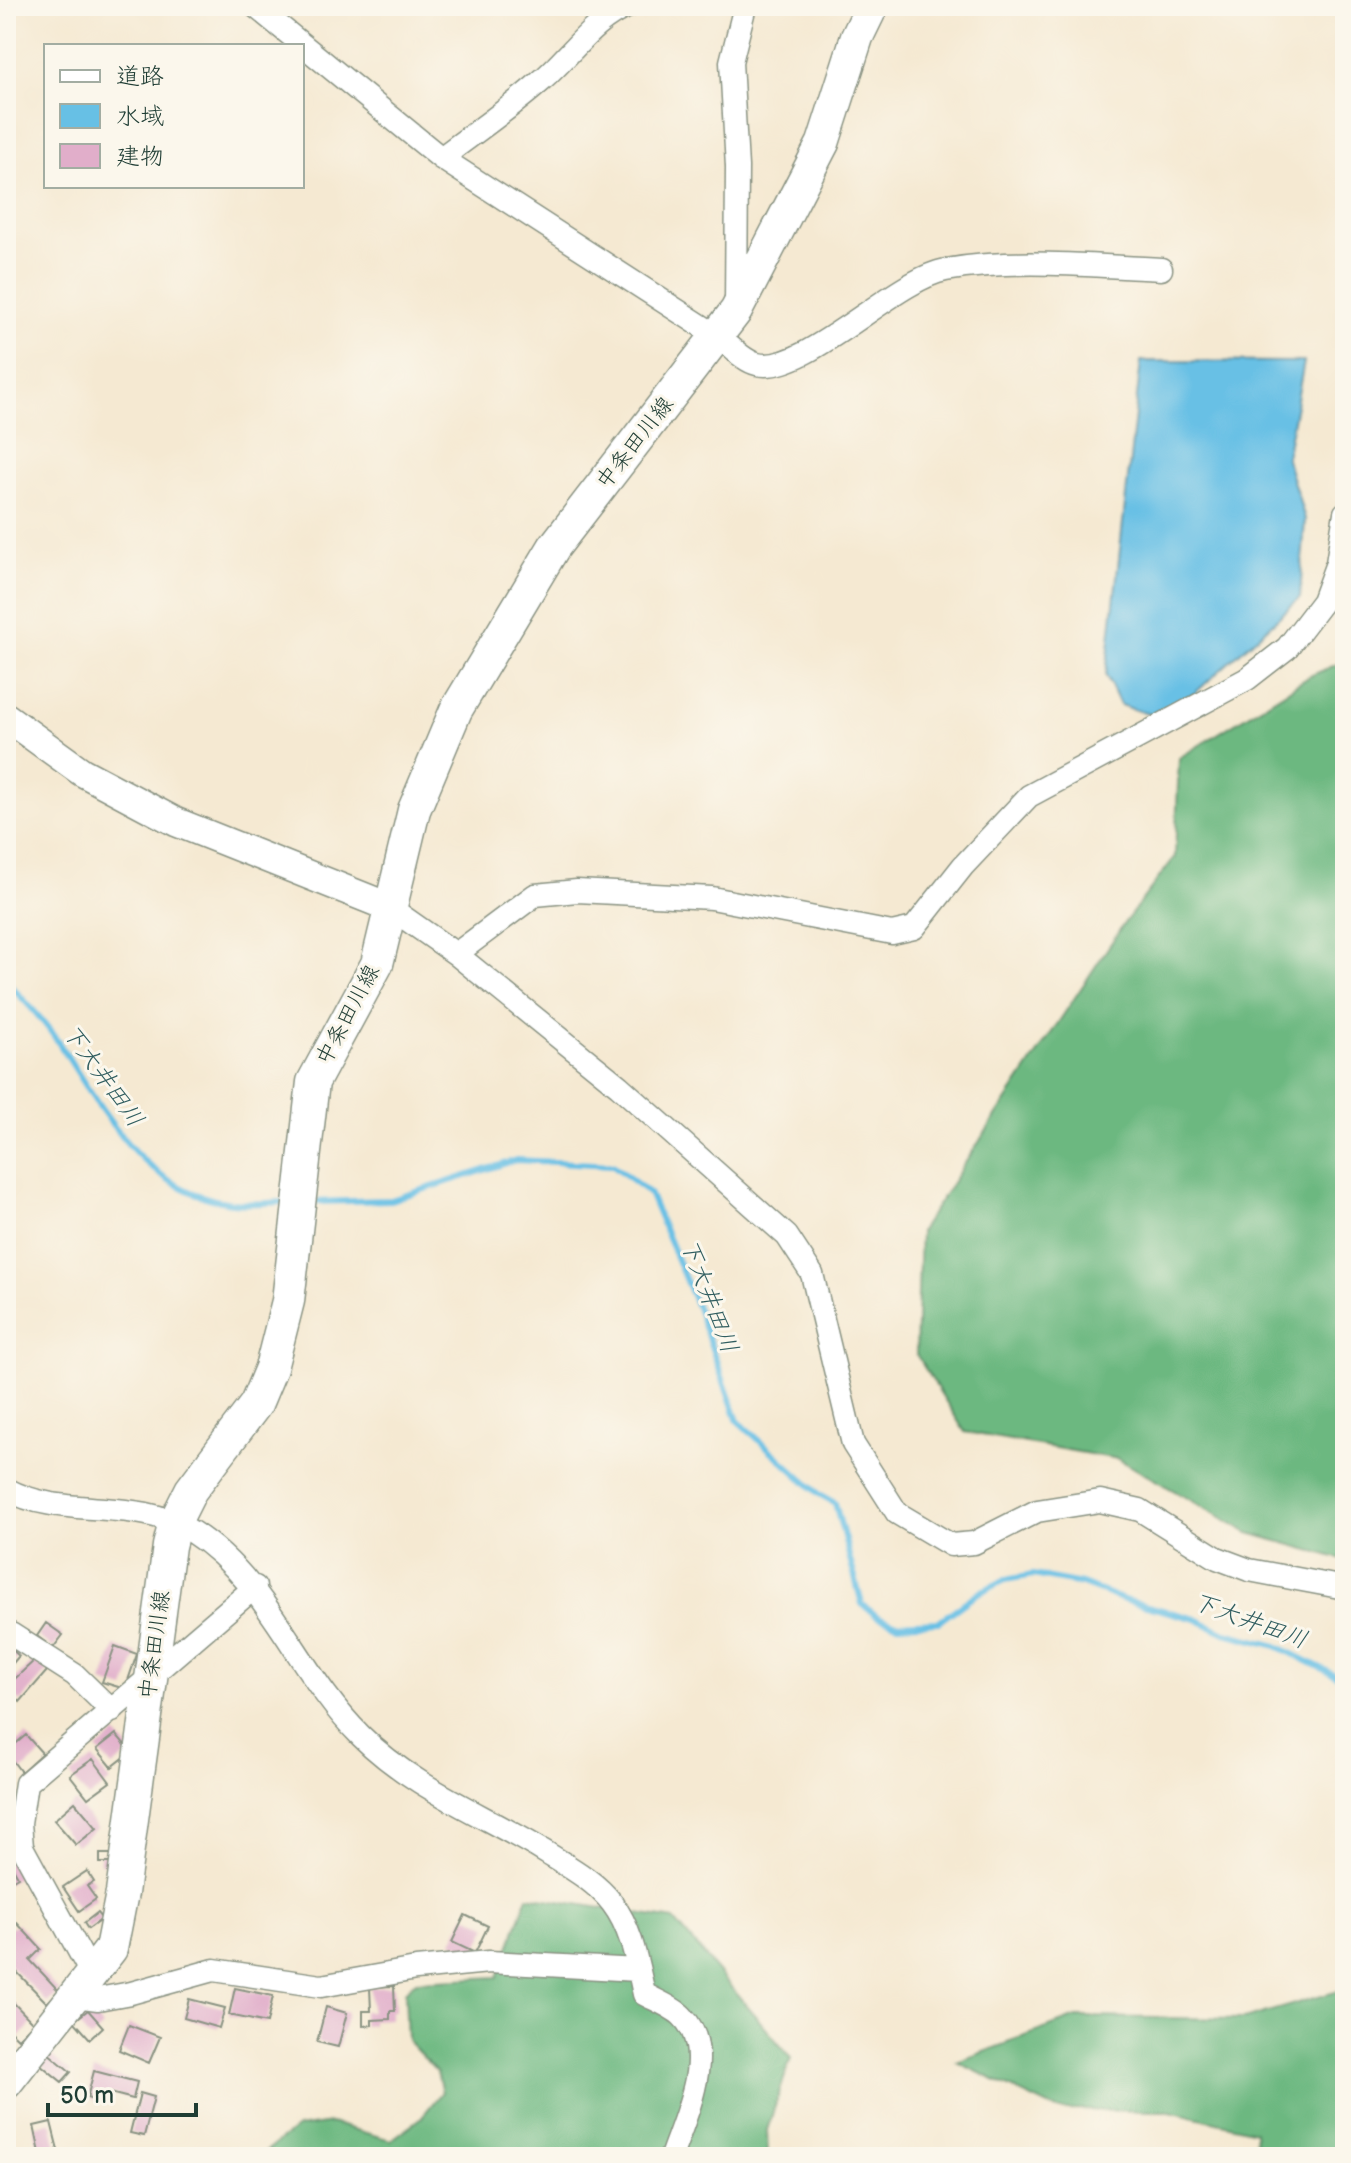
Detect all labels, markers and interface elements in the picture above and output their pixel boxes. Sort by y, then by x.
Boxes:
legend [44,44,304,188]
text: 道路 [116,62,164,91]
text: 水域 [116,102,164,131]
text: 建物 [116,142,164,171]
street label: 中条田川線 [590,391,680,495]
street label: 中条田川線 [310,960,386,1070]
water label: 下大井田川 [56,1019,150,1133]
water label: 下大井田川 [674,1235,744,1357]
water label: 下大井田川 [1189,1587,1311,1655]
street label: 中条田川線 [134,1589,176,1701]
scale bar [48,2067,196,2117]
text: 50 m [60,2081,114,2110]

